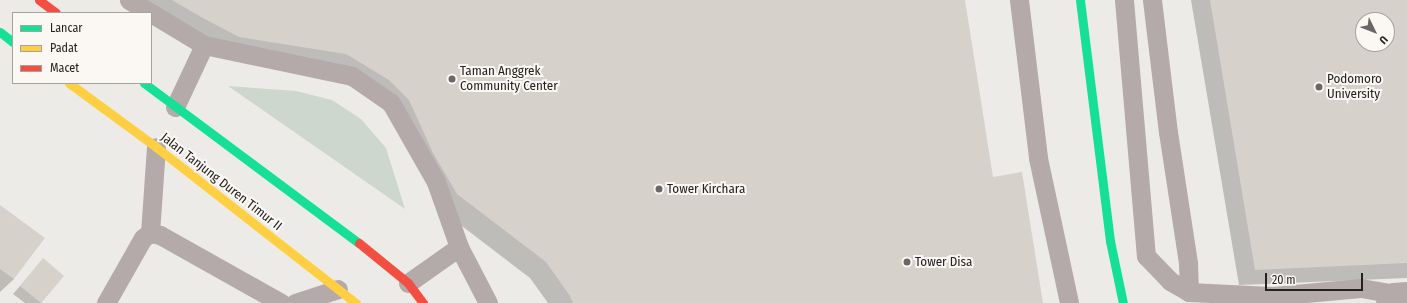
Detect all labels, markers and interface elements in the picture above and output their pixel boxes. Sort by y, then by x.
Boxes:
legend [12,12,152,84]
north arrow [1355,12,1395,52]
text: Lancar [50,21,83,35]
text: U [1376,33,1390,47]
text: Padat [50,41,78,55]
text: Macet [50,61,79,75]
place label: Taman Anggrek Community Center [460,64,558,95]
place label: Podomoro University [1327,72,1382,103]
marker: Taman Anggrek Community Center [447,74,457,84]
marker: Podomoro University [1314,82,1324,92]
street label: Jalan Tanjung Duren Timur II [157,130,285,234]
place label: Tower Kirchara [667,181,745,197]
marker: Tower Kirchara [654,184,664,194]
place label: Tower Disa [915,254,972,270]
marker: Tower Disa [902,257,912,267]
scale bar [1267,265,1365,291]
text: 20 m [1272,273,1296,287]

